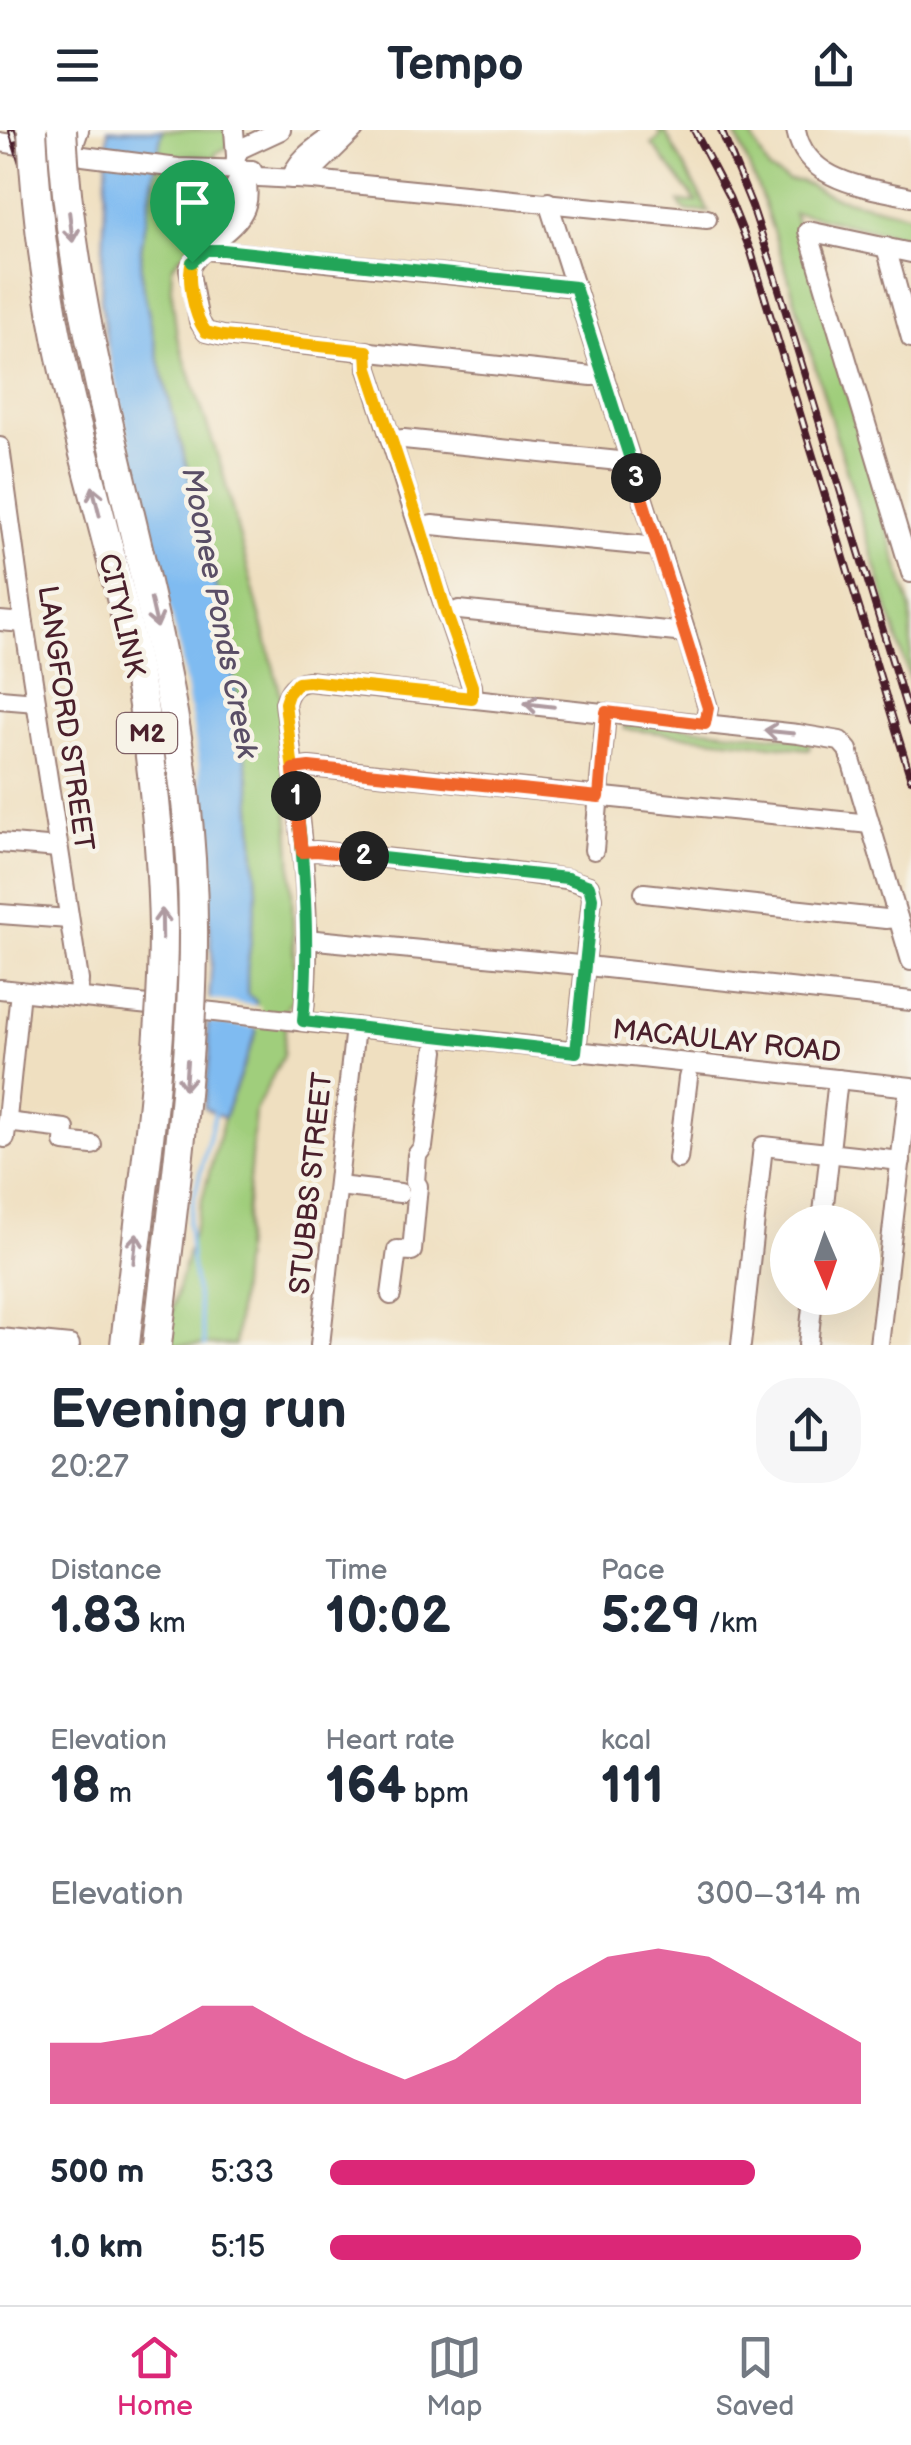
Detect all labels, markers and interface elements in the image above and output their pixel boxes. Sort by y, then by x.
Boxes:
icon: menu [50,38,105,93]
text: Tempo [387,38,524,93]
icon: share [806,38,861,93]
pin [150,160,235,263]
icon: arrive [165,175,220,230]
one-way arrow [62,210,81,243]
pin: 3 [611,453,661,503]
text: 3 [628,461,644,494]
water label: Moonee Ponds Creek [173,465,265,763]
one-way arrow [86,486,104,518]
street label: CITYLINK [91,550,152,681]
street label: LANGFORD STREET [31,583,100,853]
one-way arrow [146,596,164,628]
one-way arrow [523,695,555,714]
road number: M2 [117,713,177,753]
one-way arrow [763,722,795,741]
pin: 1 [271,771,321,821]
text: 1 [290,779,302,812]
pin: 2 [339,831,389,881]
text: 2 [356,839,372,872]
one-way arrow [152,909,172,942]
street label: MACAULAY ROAD [611,1013,843,1070]
one-way arrow [177,1058,196,1090]
street label: STUBBS STREET [283,1070,340,1296]
north arrow [770,1205,880,1315]
map controls [770,1205,880,1315]
one-way arrow [126,1232,145,1265]
text: Evening run [50,1377,347,1444]
button: share [756,1378,861,1483]
text: 20:27 [50,1448,129,1487]
text: Distance [50,1554,162,1587]
text: Time [325,1554,387,1587]
text: Pace [601,1554,665,1587]
text: 1.83 [50,1587,141,1647]
text: 10:02 [325,1587,451,1647]
text: 5:29 [601,1587,701,1647]
text: km [141,1607,186,1640]
text: /km [701,1607,758,1640]
text: Elevation [50,1724,167,1757]
text: Heart rate [325,1724,455,1757]
text: kcal [601,1724,651,1757]
text: 18 [50,1757,101,1817]
text: 164 [325,1757,406,1817]
text: 111 [601,1757,664,1817]
text: m [101,1777,132,1810]
text: bpm [406,1777,469,1810]
text: Elevation [50,1875,183,1914]
text: 300–314 m [696,1875,861,1914]
text: 500 m [50,2153,144,2192]
text: 5:33 [210,2153,274,2192]
text: 1.0 km [50,2228,143,2267]
text: 5:15 [210,2228,266,2267]
tab: Home [117,2330,193,2423]
tab: Map [426,2330,482,2423]
tab: Saved [716,2330,794,2423]

